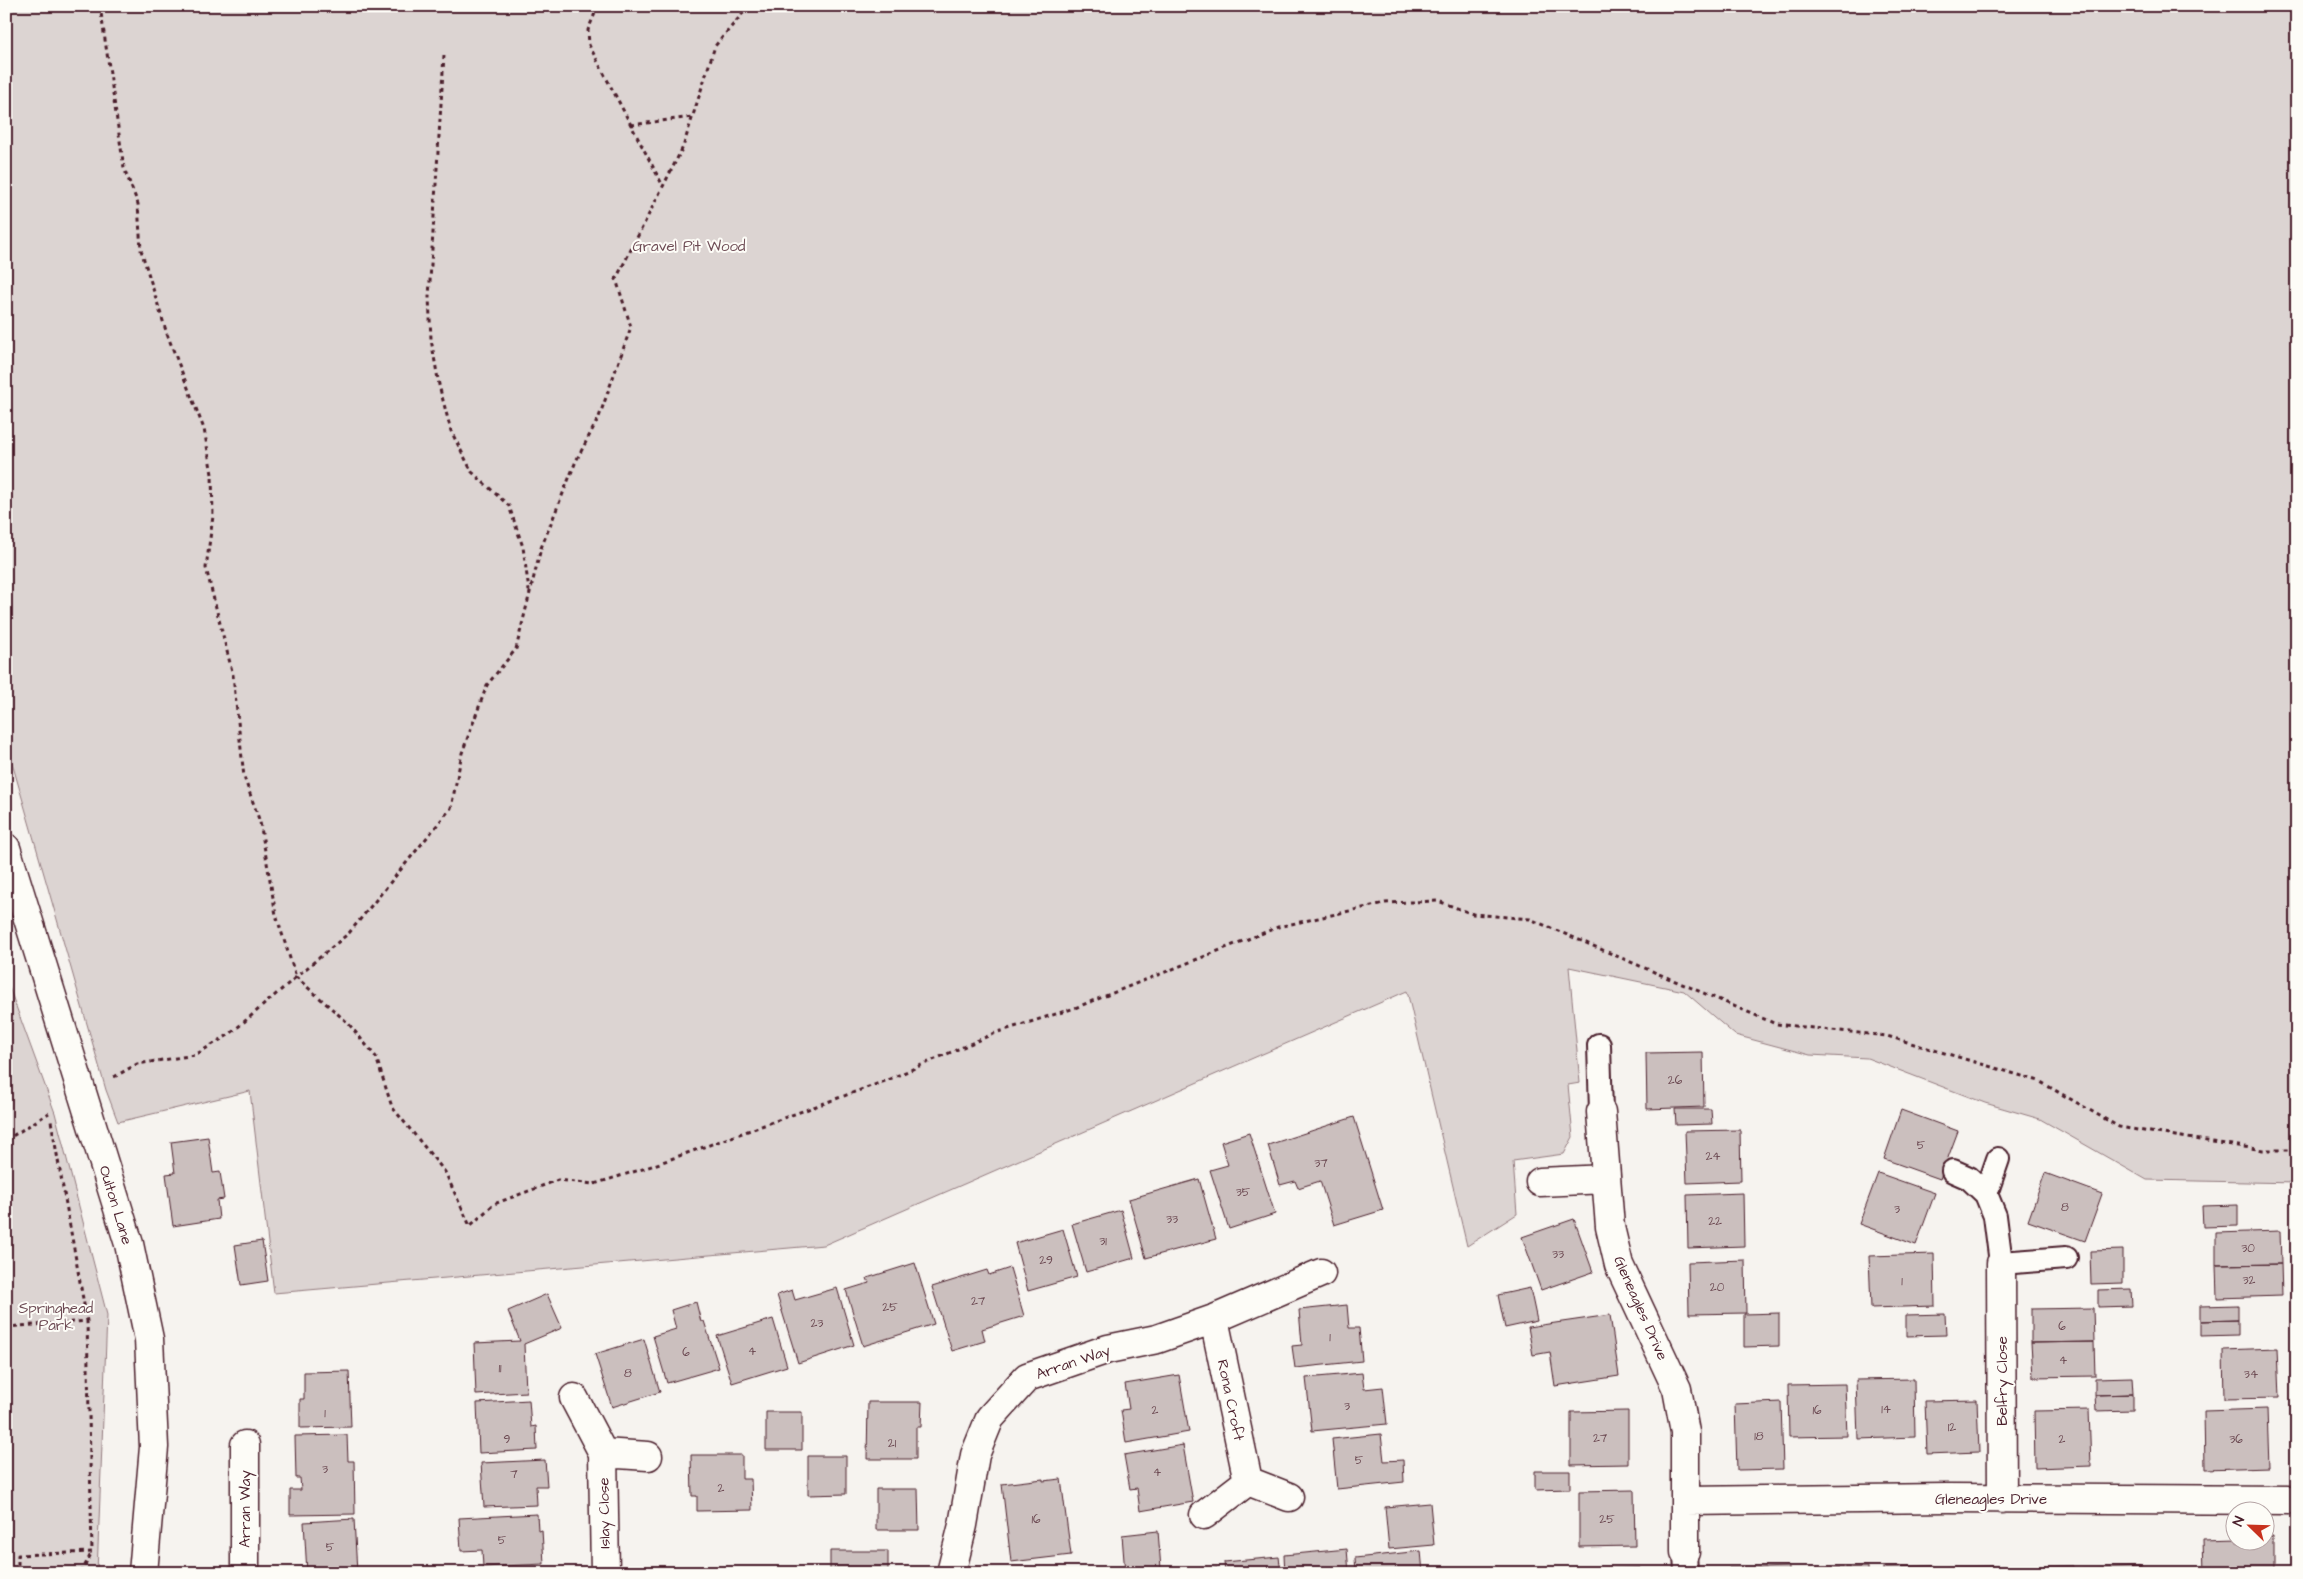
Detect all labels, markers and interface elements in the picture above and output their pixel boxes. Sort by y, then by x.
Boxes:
park label: Gravel Pit Wood [632,236,746,257]
house number: 26 [1668,1072,1683,1089]
house number: 5 [1917,1137,1926,1154]
house number: 24 [1705,1148,1721,1165]
house number: 37 [1314,1155,1328,1172]
street label: Oulton Lane [94,1163,138,1247]
house number: 35 [1236,1184,1251,1201]
house number: 8 [2061,1199,2069,1216]
house number: 3 [1894,1201,1900,1218]
house number: 33 [1166,1211,1178,1228]
house number: 22 [1708,1213,1722,1230]
house number: 31 [1099,1233,1107,1250]
house number: 30 [2241,1240,2255,1257]
house number: 33 [1552,1246,1564,1263]
house number: 29 [1039,1252,1053,1269]
street label: Gleneagles Drive [1607,1253,1673,1364]
house number: 32 [2243,1272,2256,1289]
house number: 1 [1901,1273,1903,1290]
house number: 20 [1710,1279,1725,1296]
house number: 27 [971,1293,986,1310]
park label: Springhead Park [19,1298,94,1336]
house number: 25 [882,1299,898,1316]
house number: 23 [811,1315,823,1332]
house number: 6 [2058,1318,2066,1335]
house number: 1 [1329,1329,1331,1346]
street label: Belfry Close [1992,1336,2014,1426]
street label: Arran Way [1033,1340,1113,1386]
house number: 4 [748,1343,756,1360]
house number: 6 [682,1344,690,1361]
house number: 4 [2059,1352,2067,1369]
street label: Rona Croft [1212,1358,1249,1443]
house number: 11 [498,1360,502,1377]
house number: 8 [624,1365,632,1382]
house number: 34 [2244,1366,2258,1383]
house number: 3 [1344,1398,1350,1415]
house number: 14 [1881,1401,1891,1418]
house number: 2 [1152,1402,1159,1419]
house number: 16 [1812,1402,1822,1419]
house number: 1 [324,1405,326,1422]
house number: 12 [1948,1419,1956,1436]
house number: 18 [1754,1428,1764,1445]
house number: 27 [1593,1430,1608,1447]
house number: 9 [504,1431,511,1448]
house number: 2 [2059,1431,2066,1448]
house number: 36 [2229,1431,2243,1448]
house number: 21 [888,1435,897,1452]
house number: 5 [1355,1452,1364,1469]
house number: 3 [322,1461,328,1478]
house number: 4 [1153,1464,1161,1481]
house number: 7 [510,1466,518,1483]
street label: Arran Way [235,1470,257,1548]
street label: Islay Close [593,1477,617,1549]
house number: 2 [718,1480,725,1497]
street label: Gleneagles Drive [1935,1489,2047,1511]
north arrow [2226,1502,2276,1552]
house number: 16 [1031,1511,1041,1528]
house number: 25 [1599,1511,1615,1528]
text: N [2228,1513,2250,1529]
house number: 5 [498,1532,507,1549]
house number: 5 [326,1539,335,1556]

